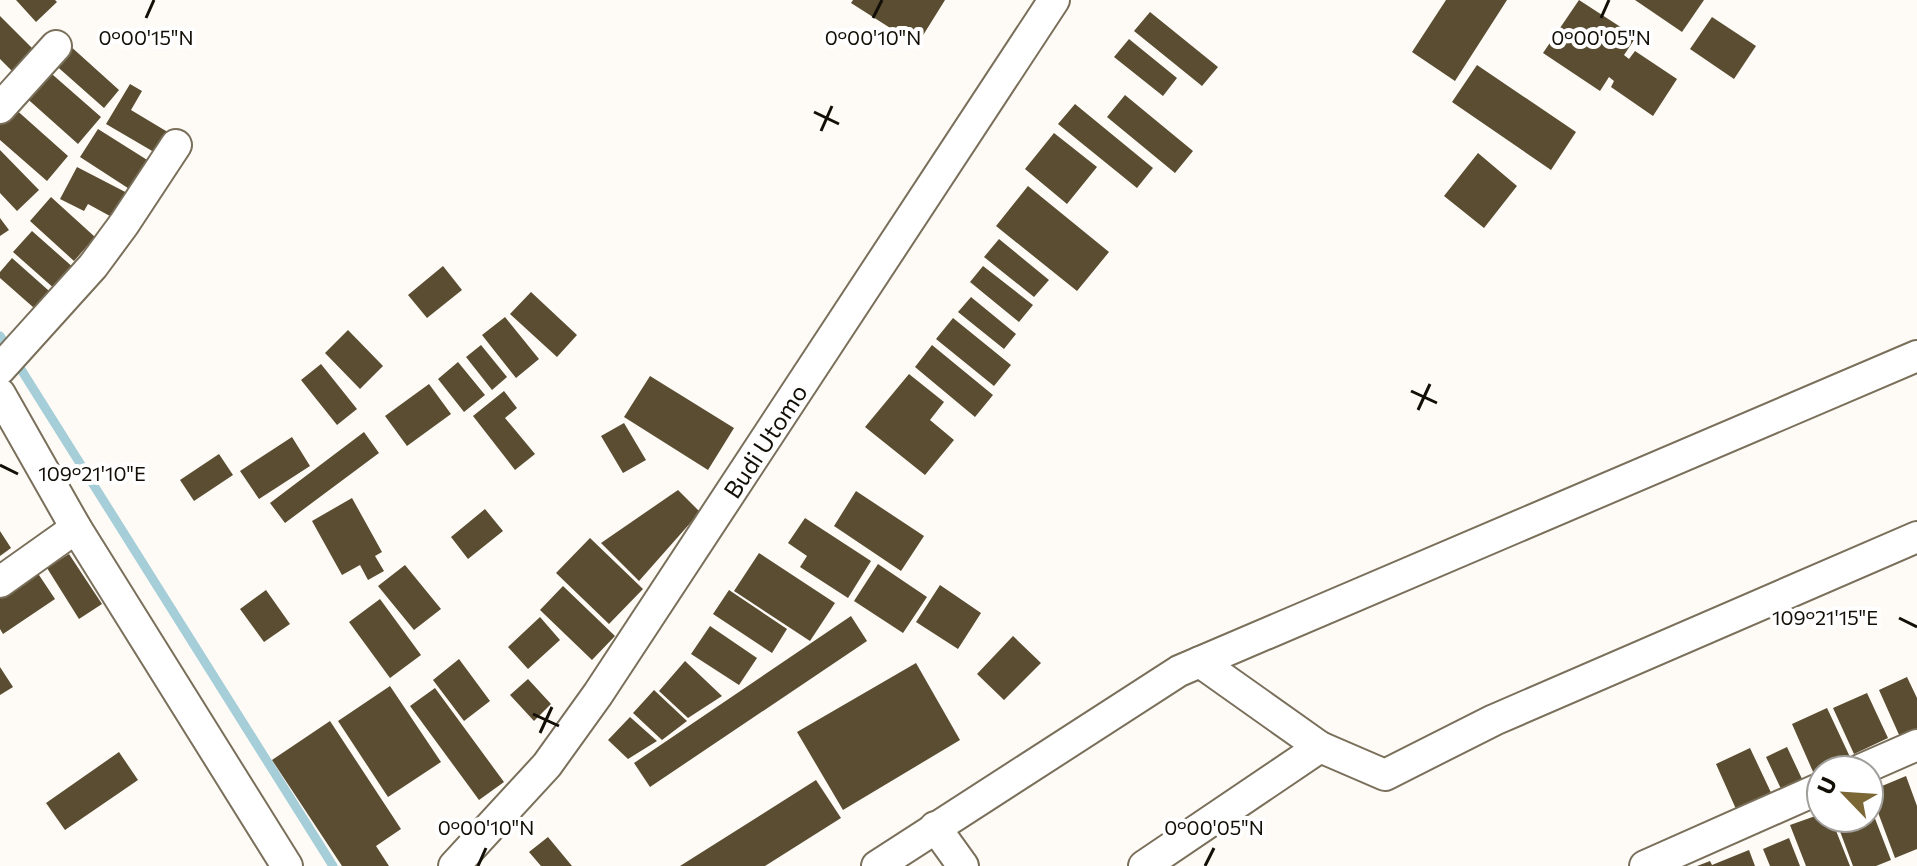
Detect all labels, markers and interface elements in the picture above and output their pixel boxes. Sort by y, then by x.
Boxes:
text: 0°00'15"N [98,25,194,49]
text: 0°00'10"N [825,25,921,49]
text: 0°00'05"N [1551,25,1651,49]
street label: Budi Utomo [717,378,812,503]
text: 109°21'10"E [38,461,146,485]
text: 109°21'15"E [1772,605,1878,629]
north arrow [1805,754,1885,834]
text: U [1811,772,1842,798]
text: 0°00'10"N [438,815,534,839]
text: 0°00'05"N [1164,815,1264,839]

